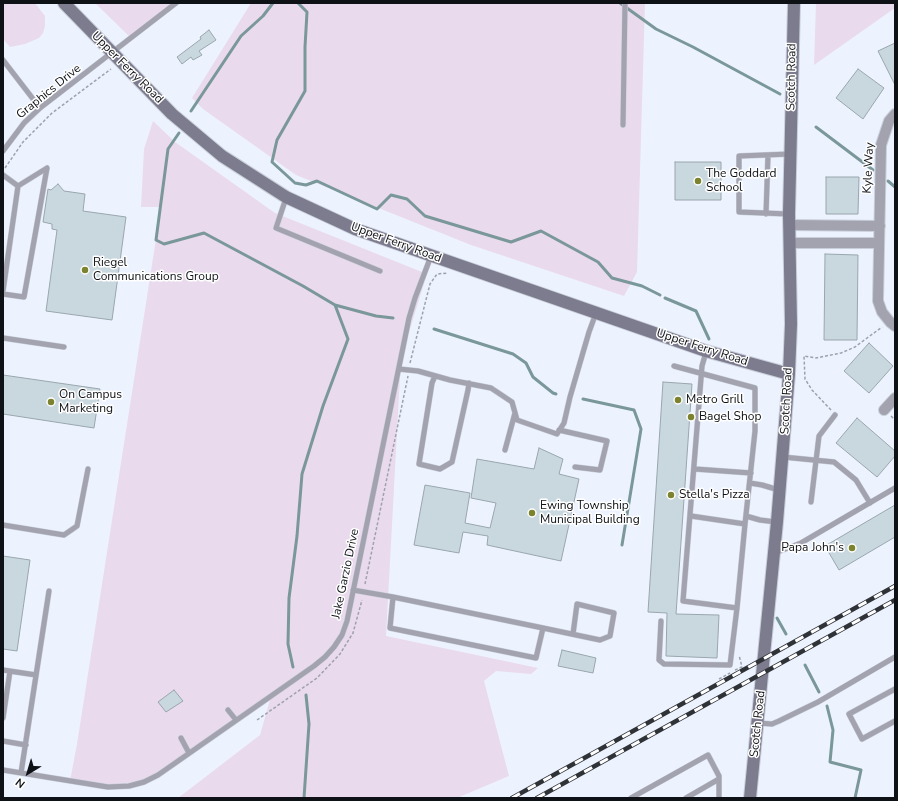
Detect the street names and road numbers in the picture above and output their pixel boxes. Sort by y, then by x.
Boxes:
street label: Upper Ferry Road [88,29,166,107]
street label: Scotch Road [784,43,800,111]
street label: Graphics Drive [14,62,84,122]
street label: Kyle Way [860,142,878,194]
street label: Upper Ferry Road [349,220,443,266]
street label: Upper Ferry Road [654,326,750,370]
street label: Scotch Road [778,367,796,435]
street label: Jake Garzio Drive [329,528,363,620]
street label: Scotch Road [747,690,769,758]

